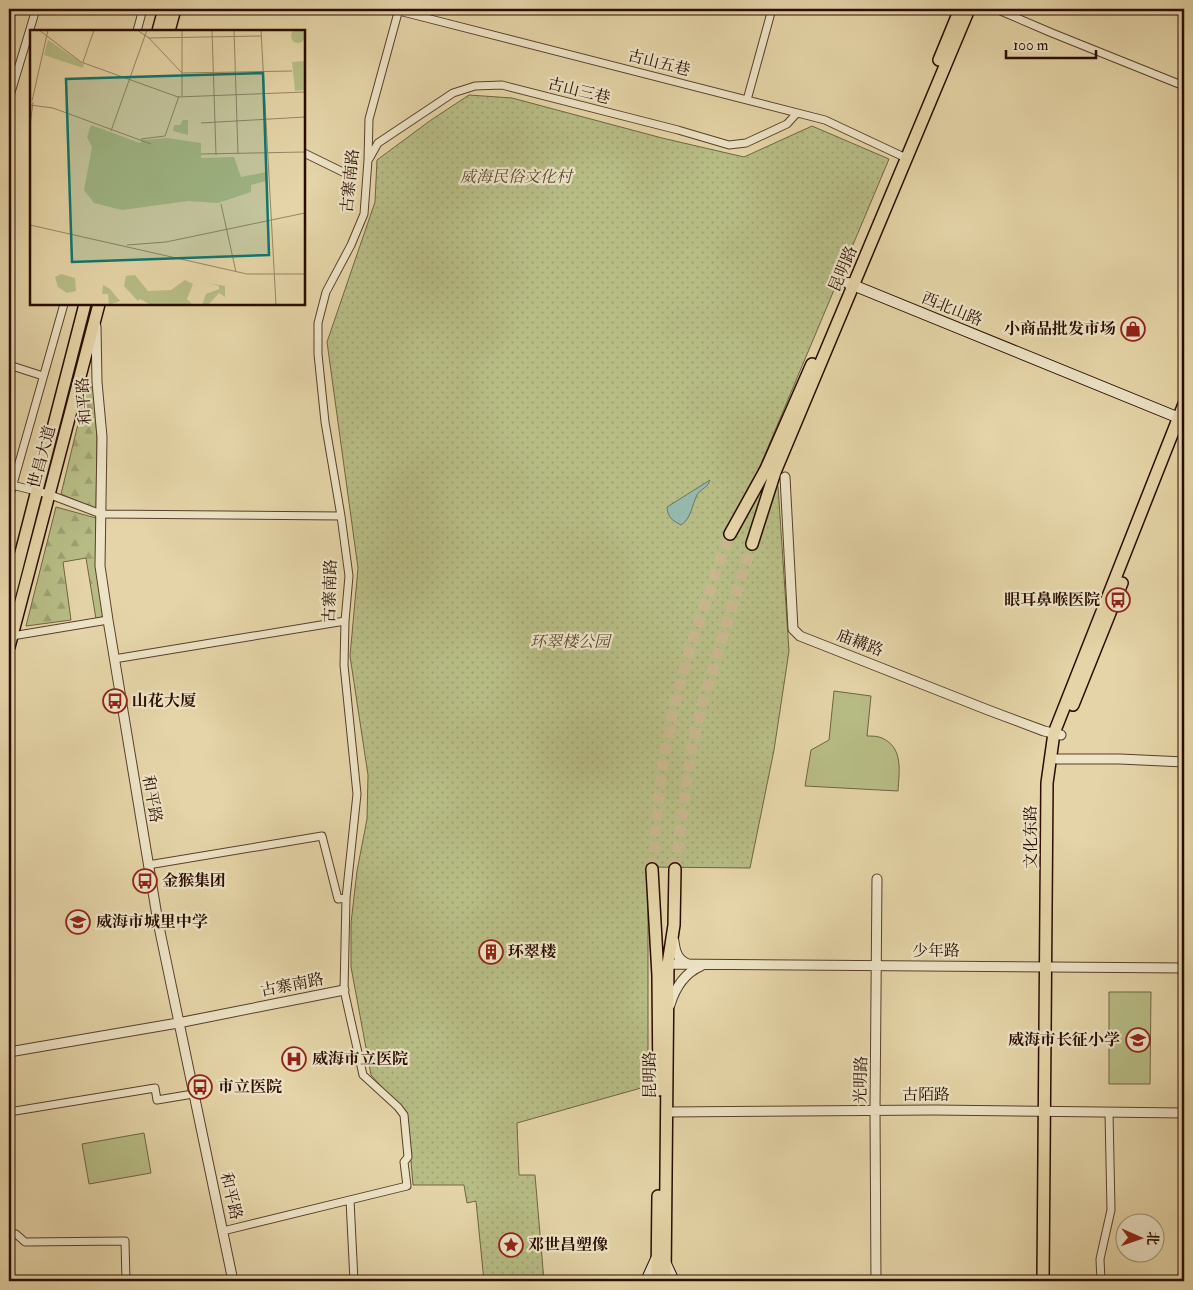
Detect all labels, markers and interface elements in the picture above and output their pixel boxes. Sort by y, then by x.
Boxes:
scale bar [1006,28,1096,60]
inset map [30,30,305,305]
text: 100 m [1013,36,1049,55]
street label: 古山五巷 [626,46,692,80]
street label: 古山三巷 [546,74,612,108]
street label: 古寨南路 [337,148,363,214]
park label: 威海民俗文化村 [460,167,574,187]
street label: 昆明路 [824,243,862,295]
street label: 西北山路 [919,288,985,330]
shop icon: 小商品批发市场 [1120,316,1146,342]
place label: 小商品批发市场 [1004,319,1116,339]
street label: 和平路 [72,376,96,426]
street label: 世昌大道 [24,423,60,491]
street label: 古寨南路 [319,559,341,623]
bus stop icon: 眼耳鼻喉医院 [1105,587,1131,613]
place label: 眼耳鼻喉医院 [1004,590,1100,610]
street label: 庙耩路 [834,625,886,661]
park label: 环翠楼公园 [530,632,613,652]
bus stop icon: 山花大厦 [102,688,128,714]
place label: 山花大厦 [132,691,196,711]
street label: 和平路 [138,774,166,824]
street label: 文化东路 [1021,805,1041,869]
bus stop icon: 金猴集团 [132,868,158,894]
place label: 金猴集团 [162,871,226,891]
school or university icon: 威海市城里中学 [65,909,91,935]
place label: 威海市城里中学 [96,912,208,932]
building icon: 环翠楼 [478,939,504,965]
street label: 少年路 [912,941,960,961]
place label: 环翠楼 [508,942,556,962]
street label: 古寨南路 [259,969,325,1001]
school or university icon: 威海市长征小学 [1125,1027,1151,1053]
place label: 威海市长征小学 [1008,1030,1120,1050]
hospital icon: 威海市立医院 [281,1046,307,1072]
place label: 威海市立医院 [312,1049,408,1069]
street label: 昆明路 [640,1051,660,1099]
street label: 光明路 [851,1056,871,1104]
bus stop icon: 市立医院 [187,1074,213,1100]
place label: 市立医院 [218,1077,282,1097]
street label: 古陌路 [902,1085,950,1105]
street label: 和平路 [216,1170,246,1222]
north arrow [1116,1212,1166,1262]
text: 北 [1144,1231,1161,1246]
place icon: 邓世昌塑像 [498,1232,524,1258]
place label: 邓世昌塑像 [528,1235,608,1255]

